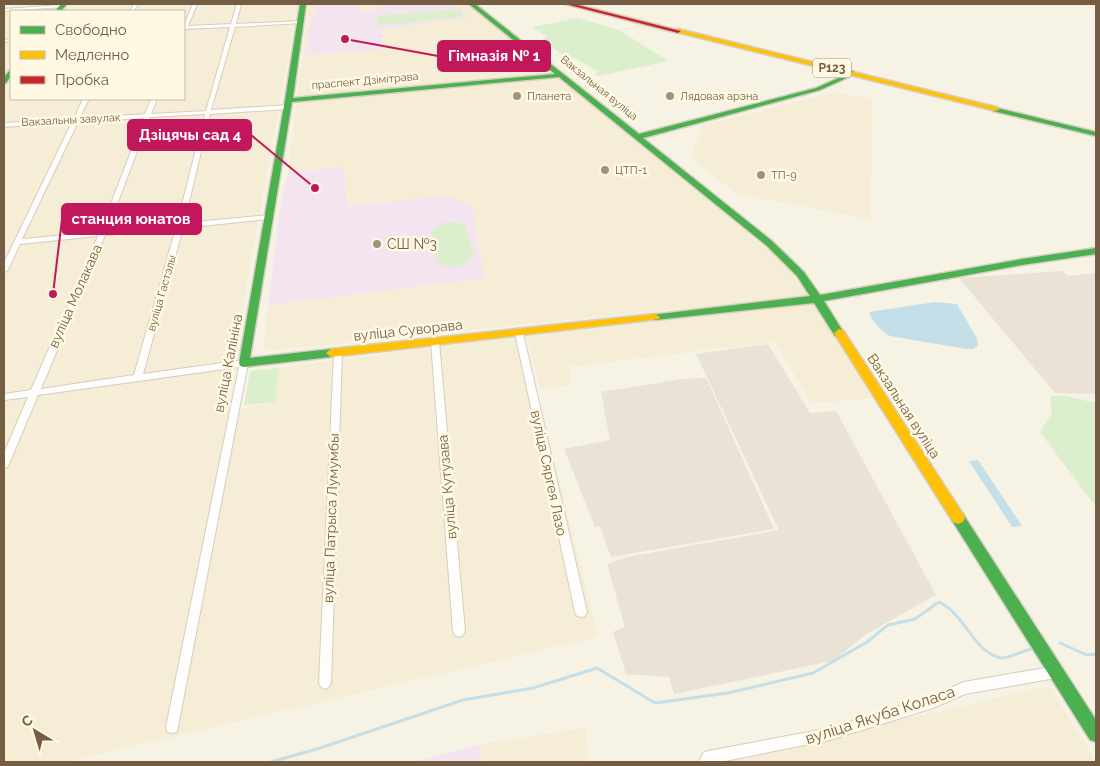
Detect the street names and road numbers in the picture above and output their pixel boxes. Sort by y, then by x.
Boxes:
street label: Вакзальная вуліца [558,53,640,123]
road number: Р123 [813,58,851,78]
street label: праспект Дзімітрава [311,70,419,92]
street label: Вакзальны завулак [21,111,121,129]
street label: вуліца Молакава [45,242,105,350]
street label: вуліца Гастэлы [145,253,179,333]
street label: вуліца Калініна [211,312,245,414]
street label: вуліца Суворава [353,316,463,344]
street label: Вакзальная вуліца [864,351,944,461]
street label: вуліца Сяргея Лазо [528,409,570,537]
street label: вуліца Патрыса Лумумбы [320,433,342,603]
street label: вуліца Кутузава [434,434,460,540]
street label: вуліца Якуба Коласа [803,682,957,748]

